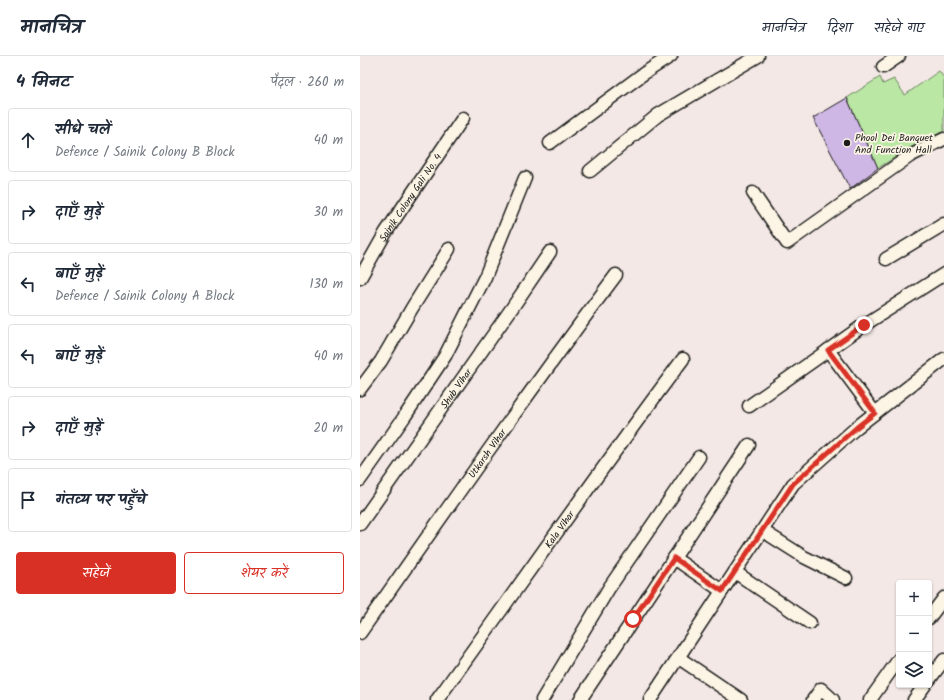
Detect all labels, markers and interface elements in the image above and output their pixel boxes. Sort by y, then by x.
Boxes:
text: मानचित्र [20,13,82,43]
text: मानचित्र [762,17,805,39]
text: दिशा [827,17,852,39]
text: सहेजे गए [874,17,924,39]
text: 4 मिनट [16,69,70,96]
text: पैदल · 260 m [271,72,344,93]
text: सीधे चलें [55,118,110,142]
icon: ahead [17,129,39,151]
text: 40 m [314,130,343,151]
place label: Phool Dei Banquet And Function Hall [855,130,933,158]
marker: Phool Dei Banquet And Function Hall [842,138,852,148]
text: Defence / Sainik Colony B Block [55,142,235,163]
street label: Sainik Colony Gali No. 4 [375,150,446,245]
text: दाएँ मुड़ें [55,200,102,224]
icon: right [17,201,39,223]
text: 30 m [314,202,343,223]
text: बाएँ मुड़ें [55,262,103,286]
icon: left [17,273,39,295]
text: 130 m [309,274,343,295]
text: Defence / Sainik Colony A Block [55,286,234,307]
route end [855,316,873,334]
text: बाएँ मुड़ें [55,344,103,368]
icon: left [17,345,39,367]
text: 40 m [314,346,343,367]
street label: Shub Vihar [437,365,476,412]
text: दाएँ मुड़ें [55,416,102,440]
icon: right [17,417,39,439]
text: 20 m [313,418,343,439]
street label: Utkarsh Vihar [464,425,511,482]
text: गंतव्य पर पहुँचे [55,488,146,512]
icon: arrive [17,489,39,511]
street label: Kala Vihar [541,507,579,552]
button: सहेजें [16,552,176,594]
button: शेयर करें [184,552,344,594]
map controls [896,580,932,688]
button: + [896,580,932,616]
route start [624,610,642,628]
button: − [896,616,932,652]
button: layers [896,652,932,688]

